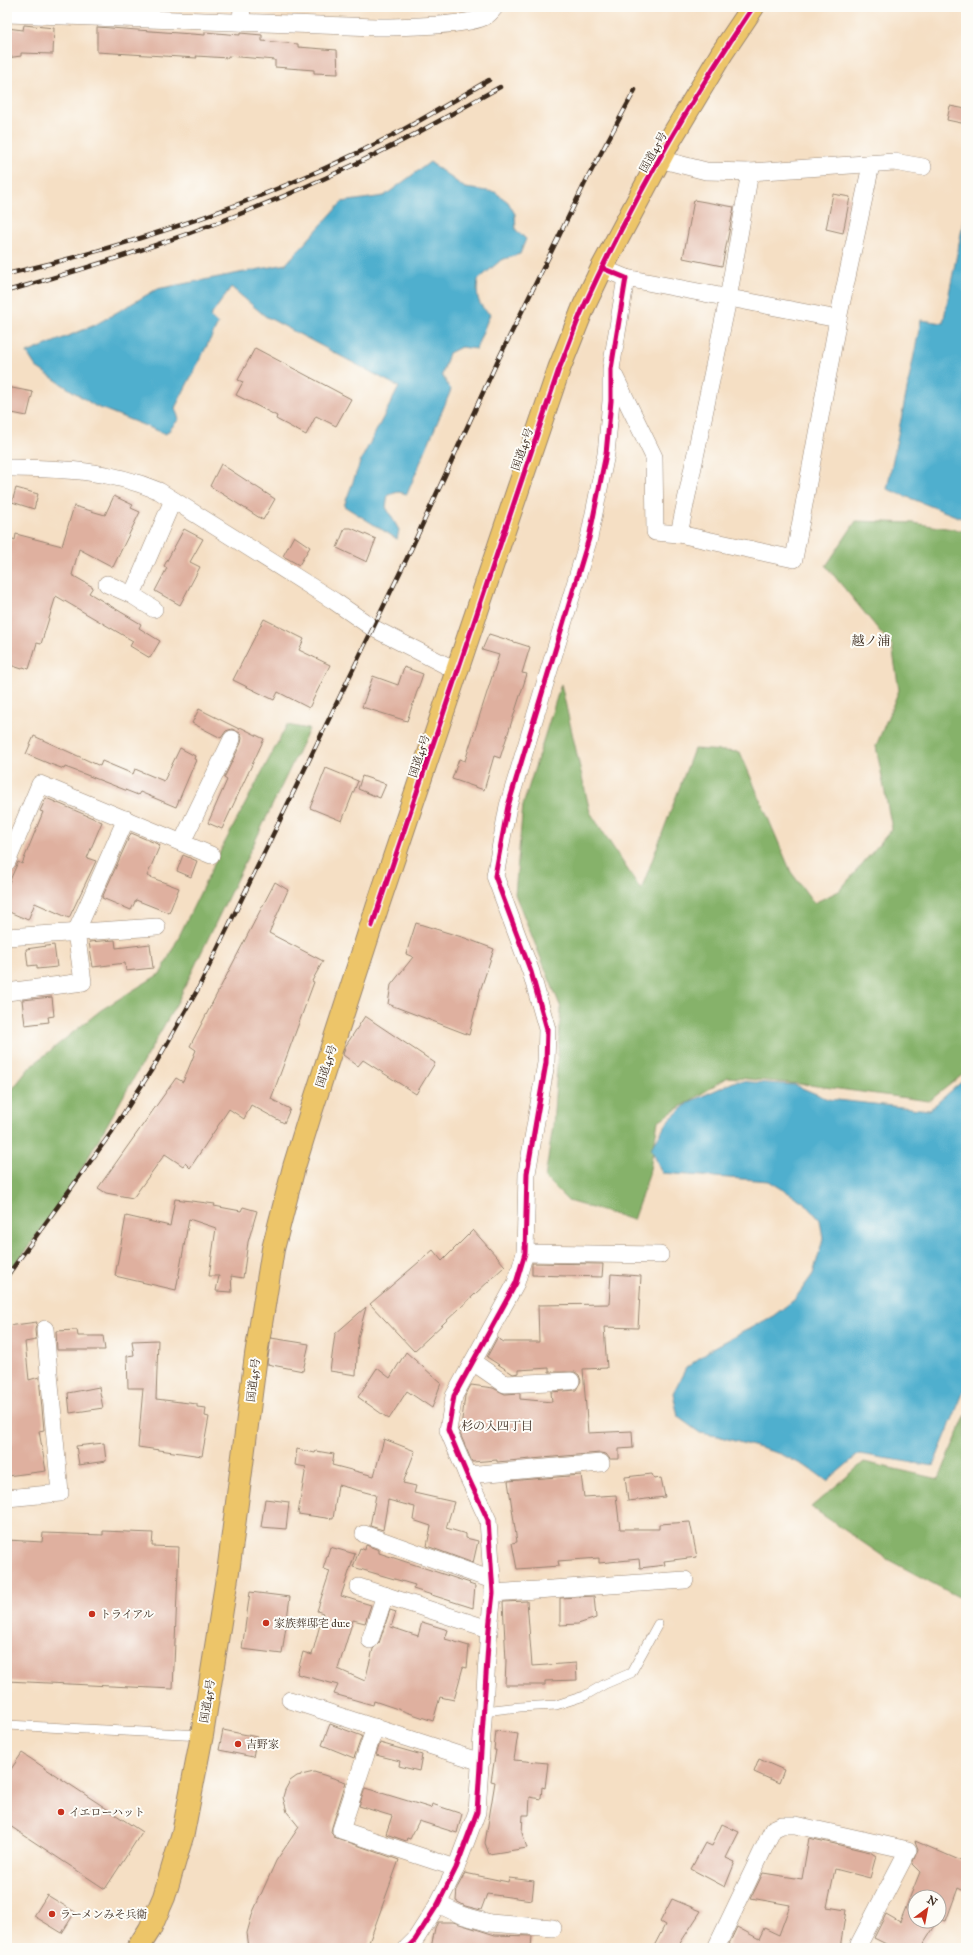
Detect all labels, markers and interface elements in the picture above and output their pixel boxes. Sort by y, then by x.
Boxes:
street label: 国道45号 [637,130,670,175]
street label: 国道45号 [509,426,536,472]
district label: 越ノ浦 [851,633,891,649]
street label: 国道45号 [406,733,432,779]
street label: 国道45号 [313,1043,339,1089]
street label: 国道45号 [244,1357,263,1403]
district label: 杉の入四丁目 [461,1419,533,1433]
place label: トライアル [100,1608,154,1621]
marker: トライアル [87,1609,97,1619]
place label: 家族葬邸宅 du:e [274,1617,351,1630]
marker: 家族葬邸宅 du:e [261,1618,271,1628]
street label: 国道45号 [198,1678,217,1724]
place label: 吉野家 [246,1738,279,1751]
marker: 吉野家 [233,1739,243,1749]
place label: イエローハット [69,1806,145,1819]
marker: イエローハット [56,1807,66,1817]
north arrow [907,1889,947,1929]
text: N [925,1893,940,1909]
place label: ラーメンみそ兵衛 [60,1908,147,1921]
marker: ラーメンみそ兵衛 [47,1909,57,1919]

